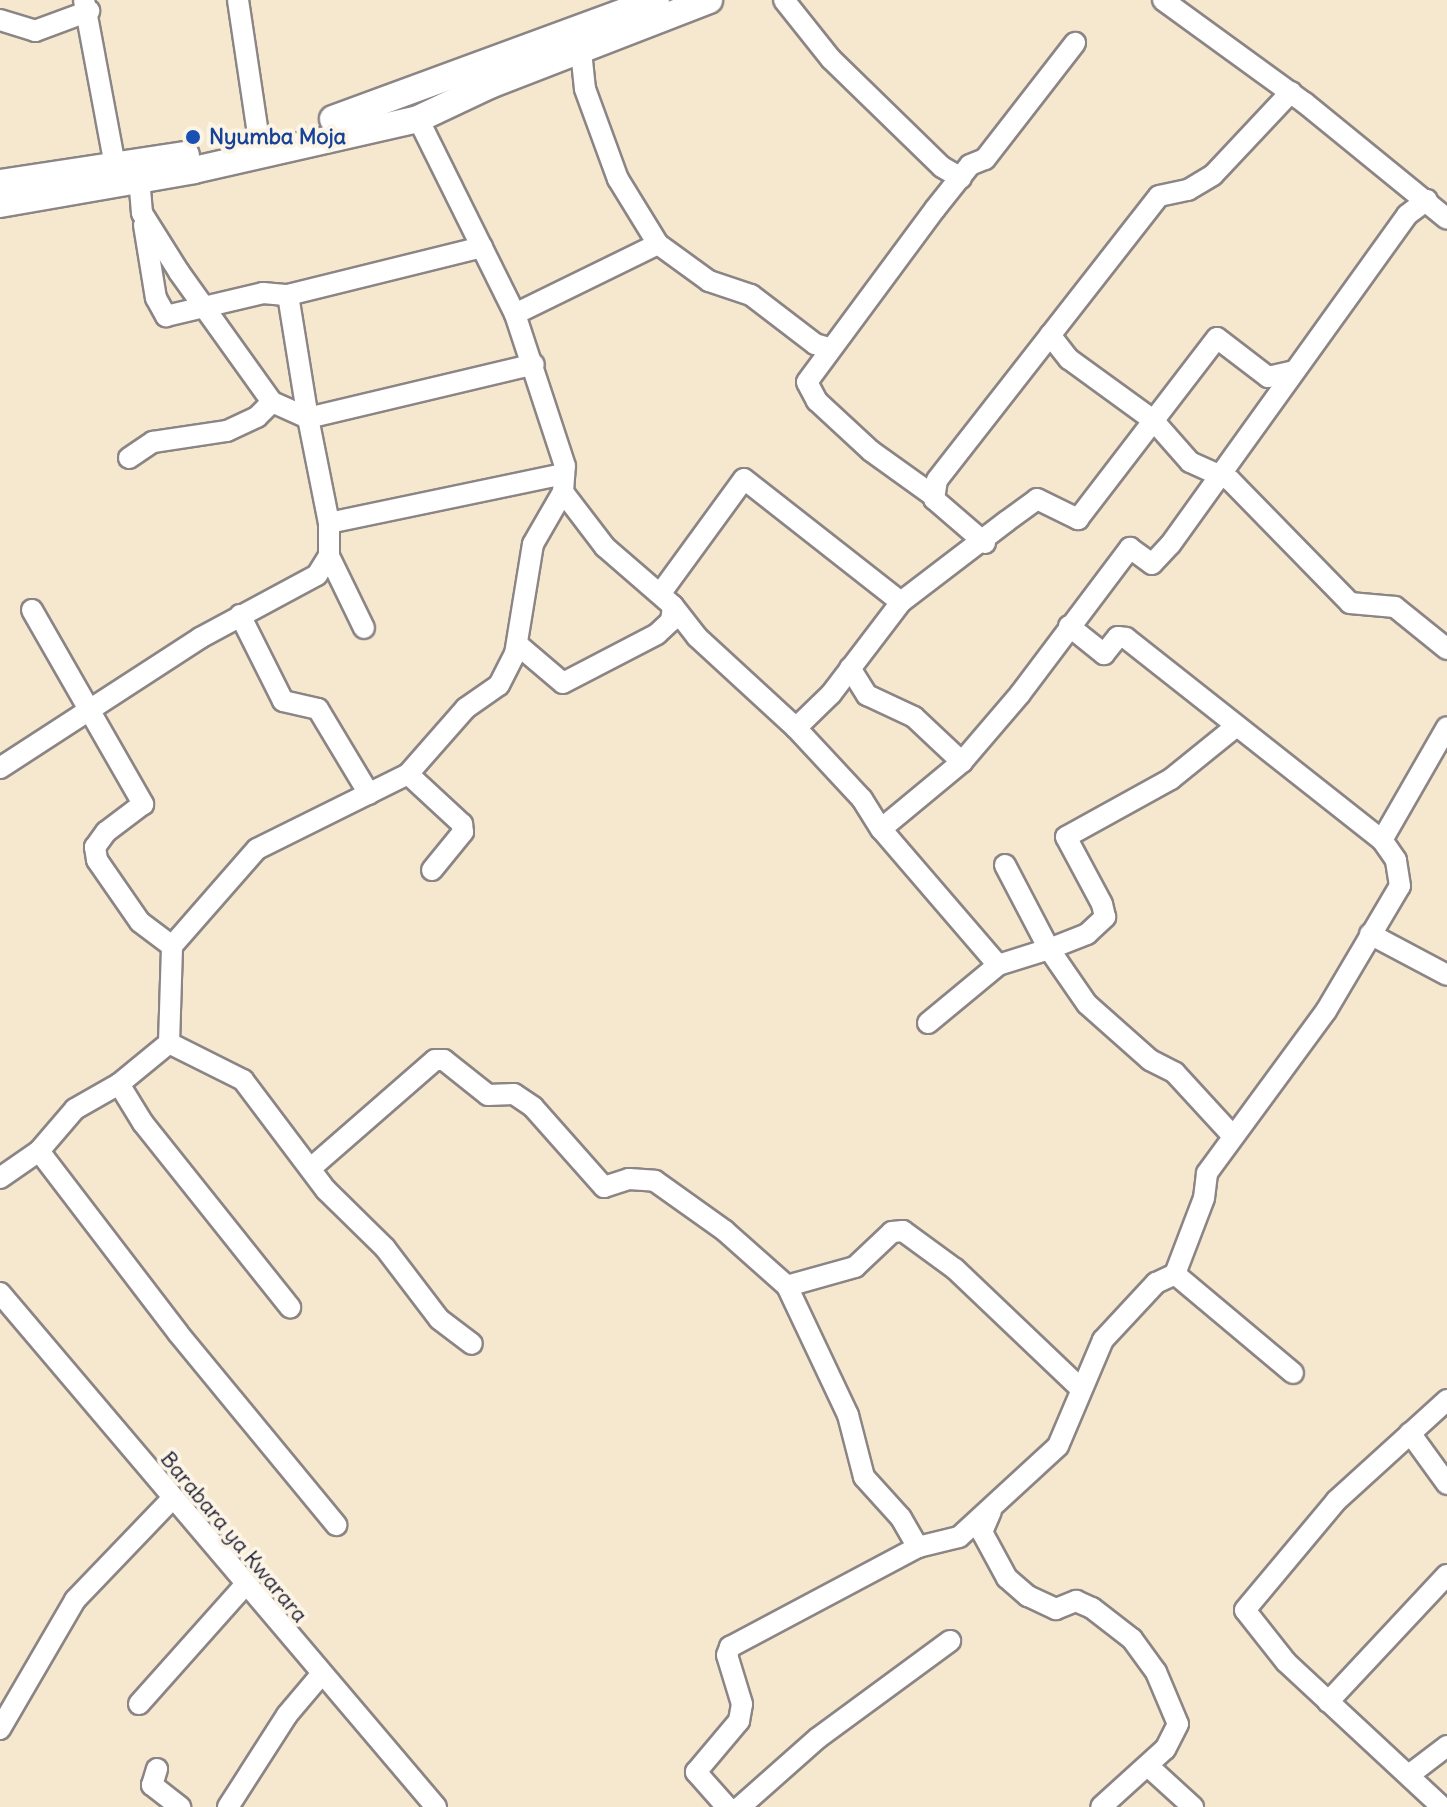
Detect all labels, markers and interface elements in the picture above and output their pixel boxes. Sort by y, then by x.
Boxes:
place label: Nyumba Moja [209,124,346,150]
marker: Nyumba Moja [184,128,202,146]
street label: Barabara ya Kwarara [155,1446,313,1628]

